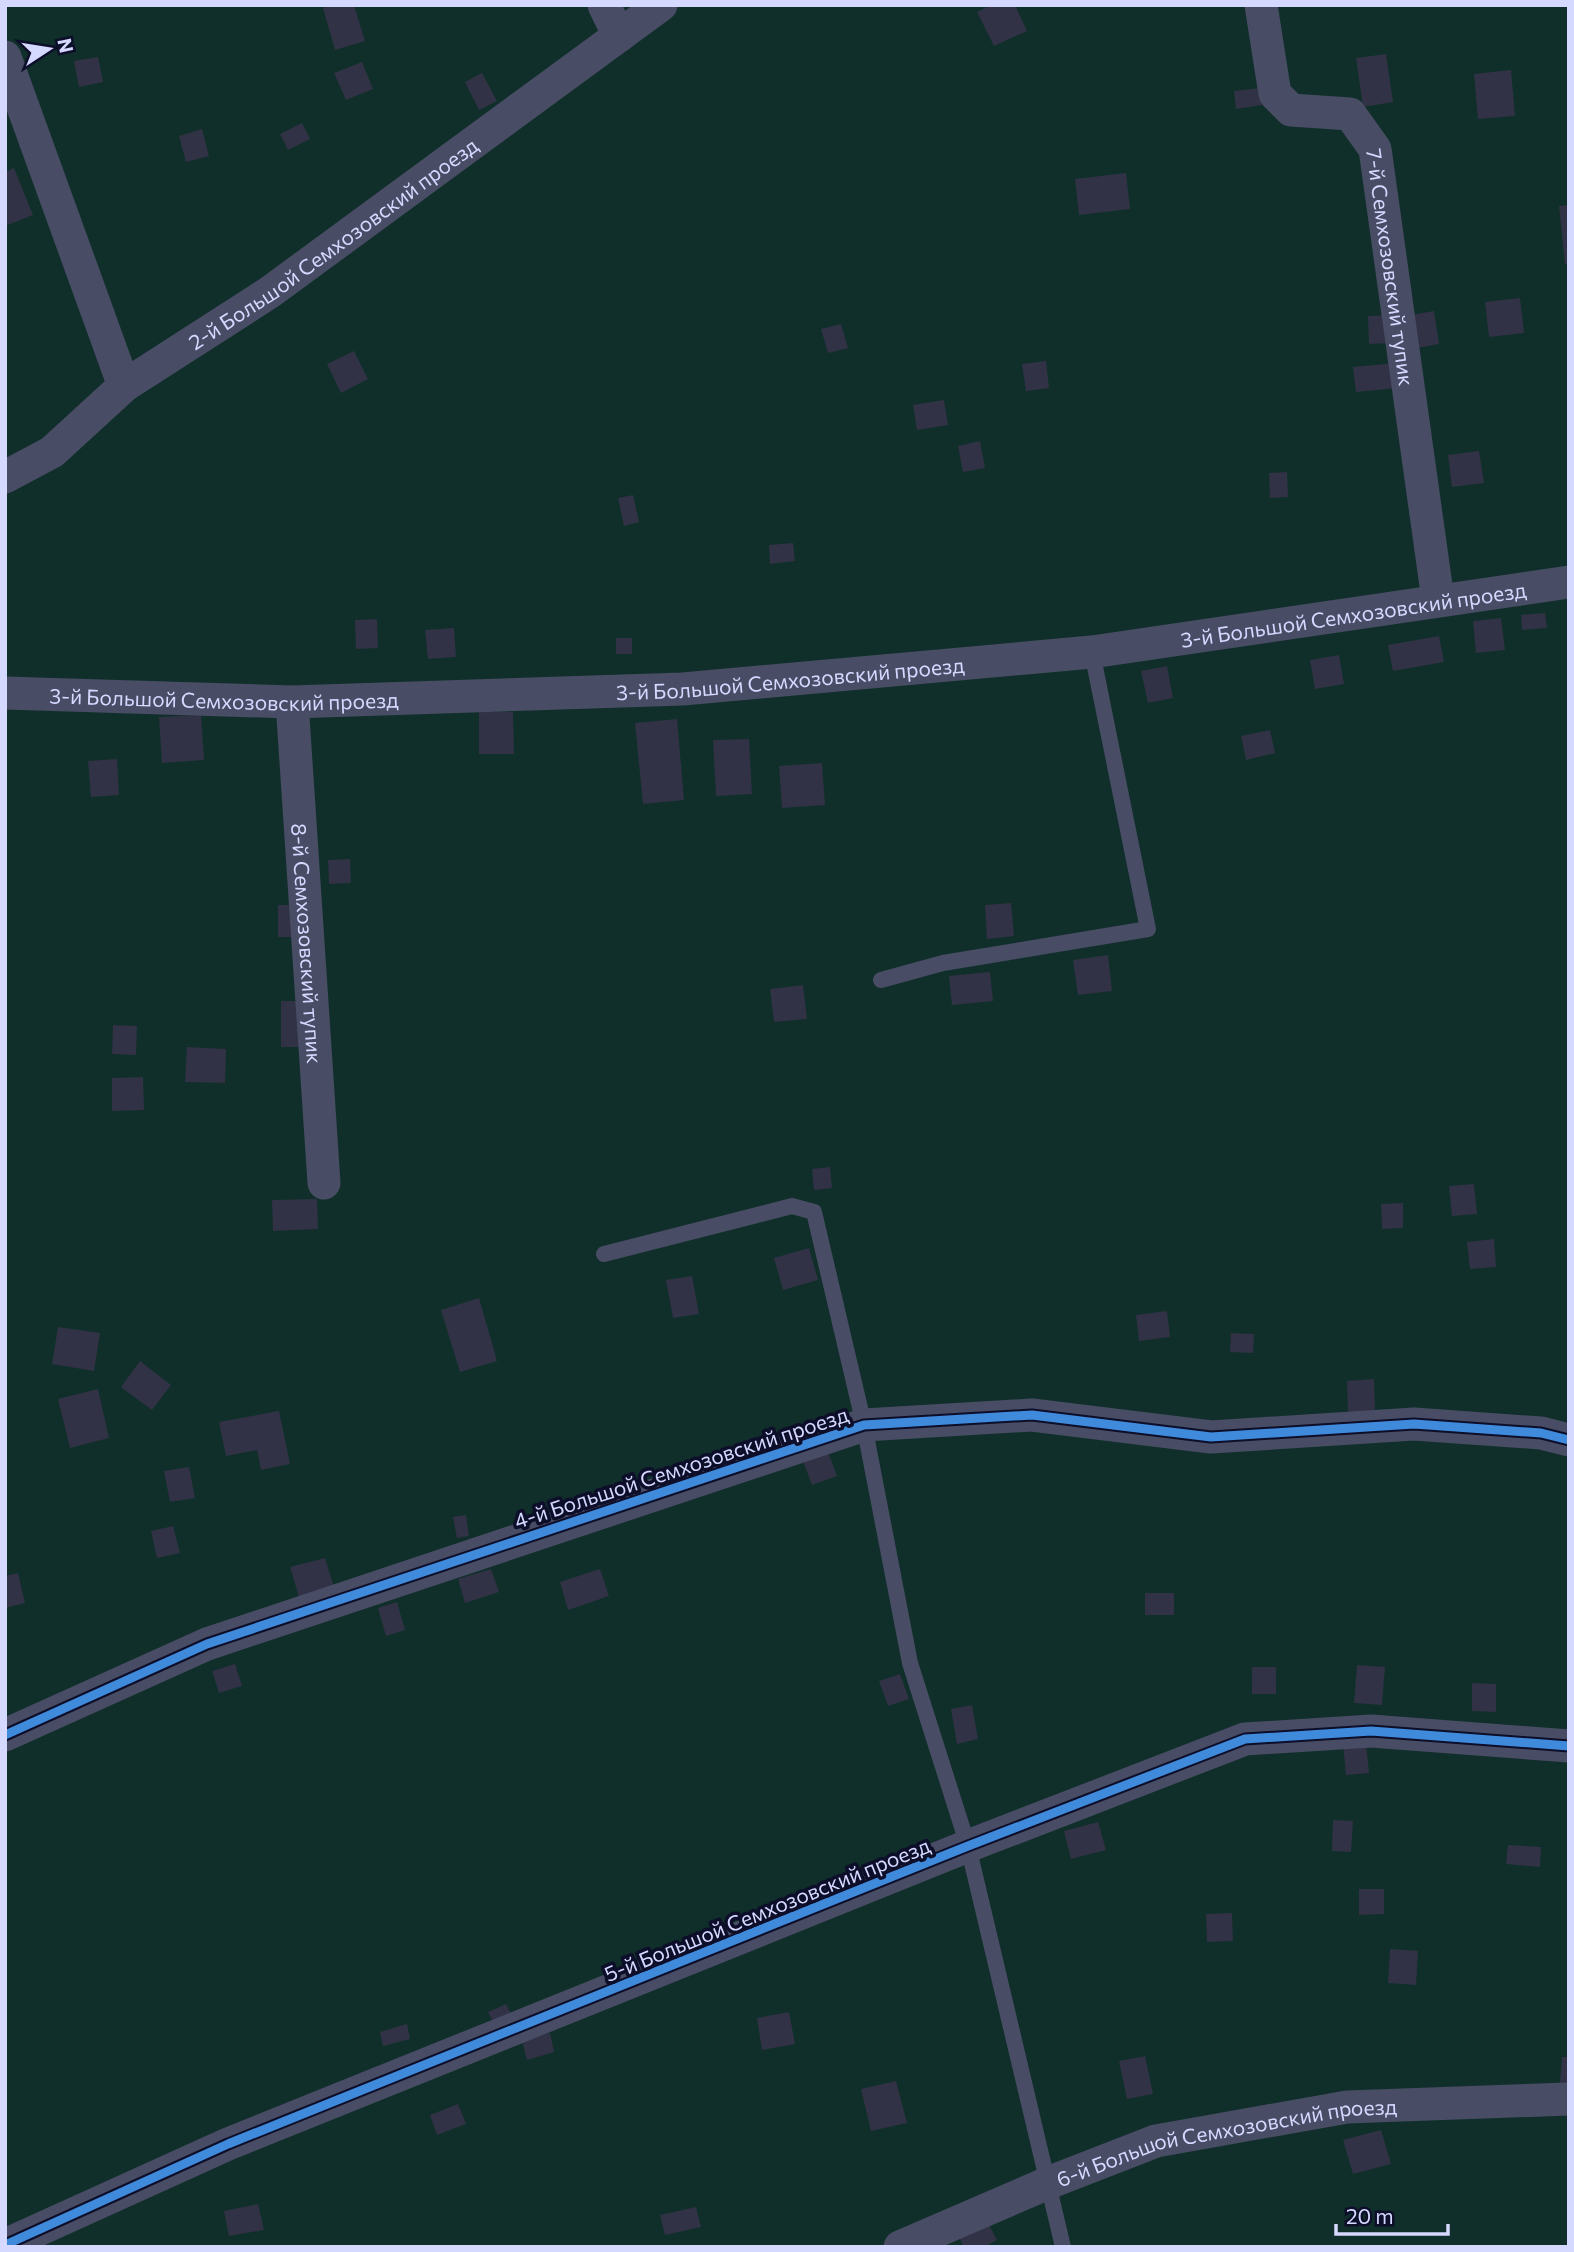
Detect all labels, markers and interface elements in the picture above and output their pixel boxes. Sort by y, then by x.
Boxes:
north arrow [14,14,84,84]
text: N [53,36,79,55]
street label: 2-й Большой Семхозовский проезд [183,132,482,354]
street label: 7-й Семхозовский тупик [1363,147,1420,387]
street label: 3-й Большой Семхозовский проезд [1179,576,1528,651]
street label: 3-й Большой Семхозовский проезд [616,651,965,704]
street label: 3-й Большой Семхозовский проезд [49,682,399,715]
street label: 8-й Семхозовский тупик [288,822,329,1065]
street label: 4-й Большой Семхозовский проезд [511,1401,851,1533]
street label: 5-й Большой Семхозовский проезд [600,1832,934,1986]
street label: 6-й Большой Семхозовский проезд [1053,2093,1397,2191]
scale bar [1336,2192,1448,2236]
text: 20 m [1346,2203,1394,2228]

